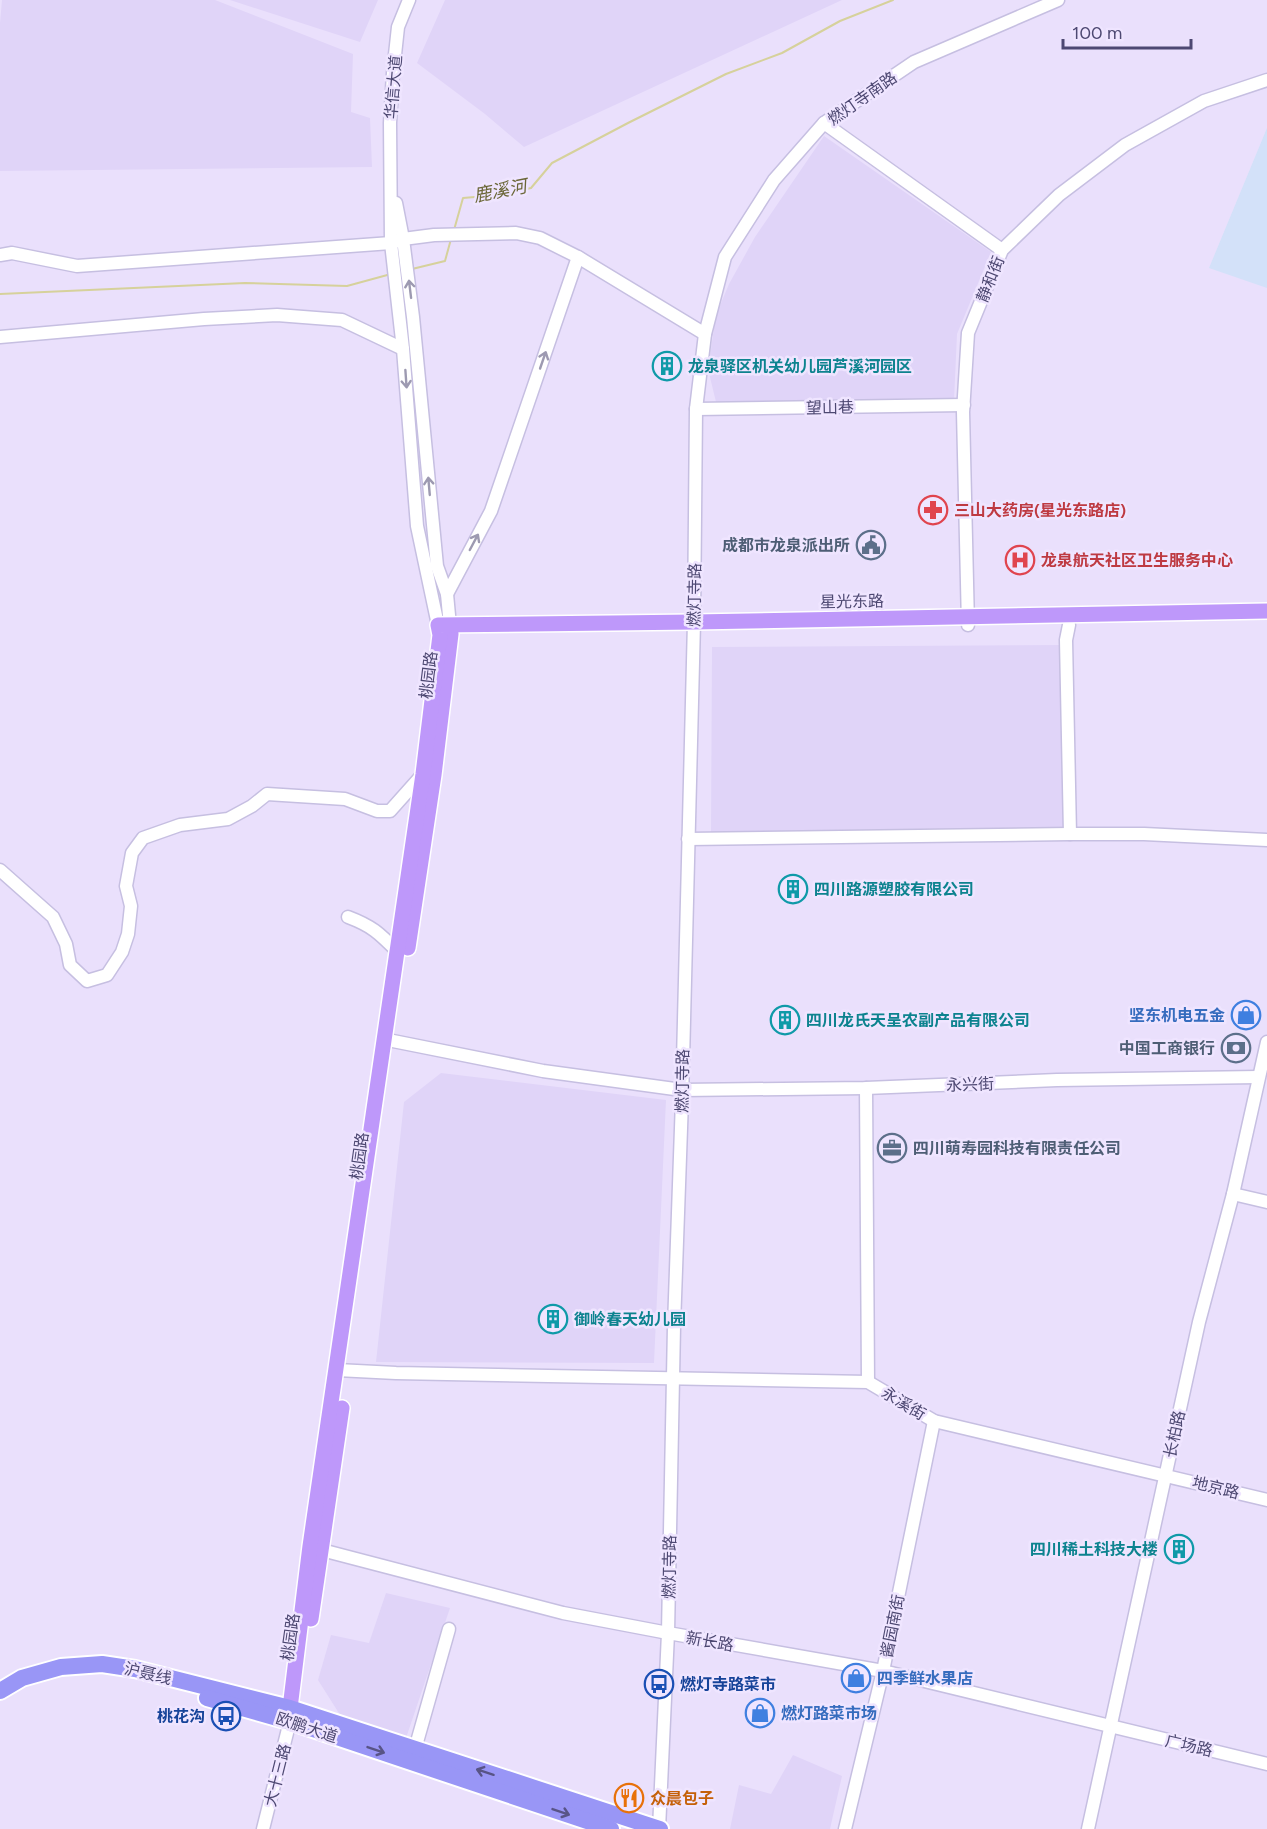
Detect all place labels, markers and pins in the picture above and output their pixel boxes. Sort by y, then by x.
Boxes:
building icon: 龙泉驿区机关幼儿园芦溪河园区 [651,350,683,382]
place label: 龙泉驿区机关幼儿园芦溪河园区 [688,357,912,376]
pharmacy icon: 三山大药房(星光东路店) [917,494,949,526]
place label: 三山大药房(星光东路店) [954,501,1126,520]
public building icon: 成都市龙泉派出所 [855,529,887,561]
place label: 成都市龙泉派出所 [722,536,850,555]
hospital icon: 龙泉航天社区卫生服务中心 [1004,544,1036,576]
place label: 龙泉航天社区卫生服务中心 [1041,551,1233,570]
building icon: 四川路源塑胶有限公司 [777,873,809,905]
place label: 四川路源塑胶有限公司 [814,880,974,899]
shop icon: 坚东机电五金 [1230,999,1262,1031]
building icon: 四川龙氏天呈农副产品有限公司 [769,1004,801,1036]
place label: 坚东机电五金 [1129,1006,1225,1025]
place label: 四川龙氏天呈农副产品有限公司 [806,1011,1030,1030]
bank icon: 中国工商银行 [1220,1032,1252,1064]
place label: 中国工商银行 [1119,1039,1215,1058]
office icon: 四川萌寿园科技有限责任公司 [876,1132,908,1164]
place label: 四川萌寿园科技有限责任公司 [913,1139,1121,1158]
building icon: 御岭春天幼儿园 [537,1303,569,1335]
place label: 御岭春天幼儿园 [574,1310,686,1329]
building icon: 四川稀土科技大楼 [1163,1533,1195,1565]
place label: 四川稀土科技大楼 [1030,1540,1158,1559]
shop icon: 四季鲜水果店 [840,1662,872,1694]
bus stop icon: 燃灯寺路菜市 [643,1668,675,1700]
place label: 四季鲜水果店 [877,1669,973,1688]
place label: 燃灯寺路菜市 [680,1675,776,1694]
shop icon: 燃灯路菜市场 [744,1697,776,1729]
bus stop icon: 桃花沟 [210,1700,242,1732]
place label: 燃灯路菜市场 [781,1704,877,1723]
place label: 桃花沟 [157,1707,205,1726]
restaurant icon: 众晨包子 [613,1782,645,1814]
place label: 众晨包子 [650,1789,714,1808]

